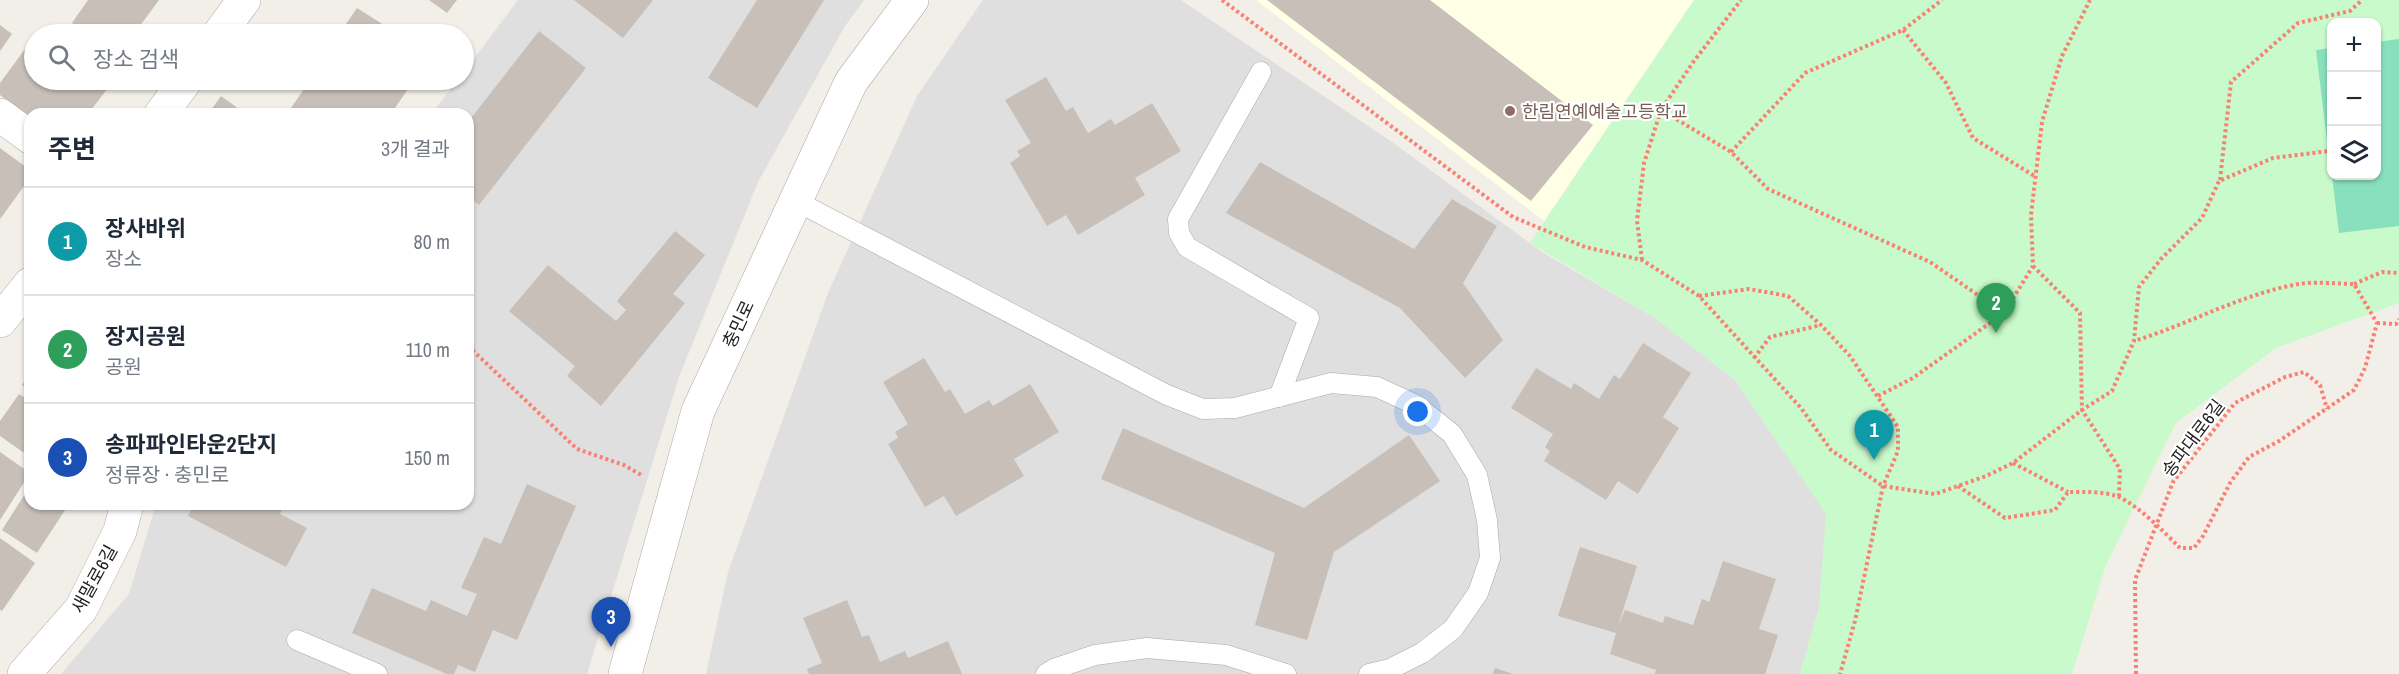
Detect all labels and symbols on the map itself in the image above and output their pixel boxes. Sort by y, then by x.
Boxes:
place label: 한림연예예술고등학교 [1522,99,1688,124]
marker: 한림연예예술고등학교 [1503,104,1517,118]
pin: 2 [1976,284,2016,333]
street label: 충민로 [716,296,760,352]
street label: 송파대로6길 [2156,394,2230,482]
your location [1403,397,1432,426]
pin: 1 [1854,410,1894,460]
street label: 새말로6길 [65,540,123,618]
pin: 3 [592,598,630,647]

